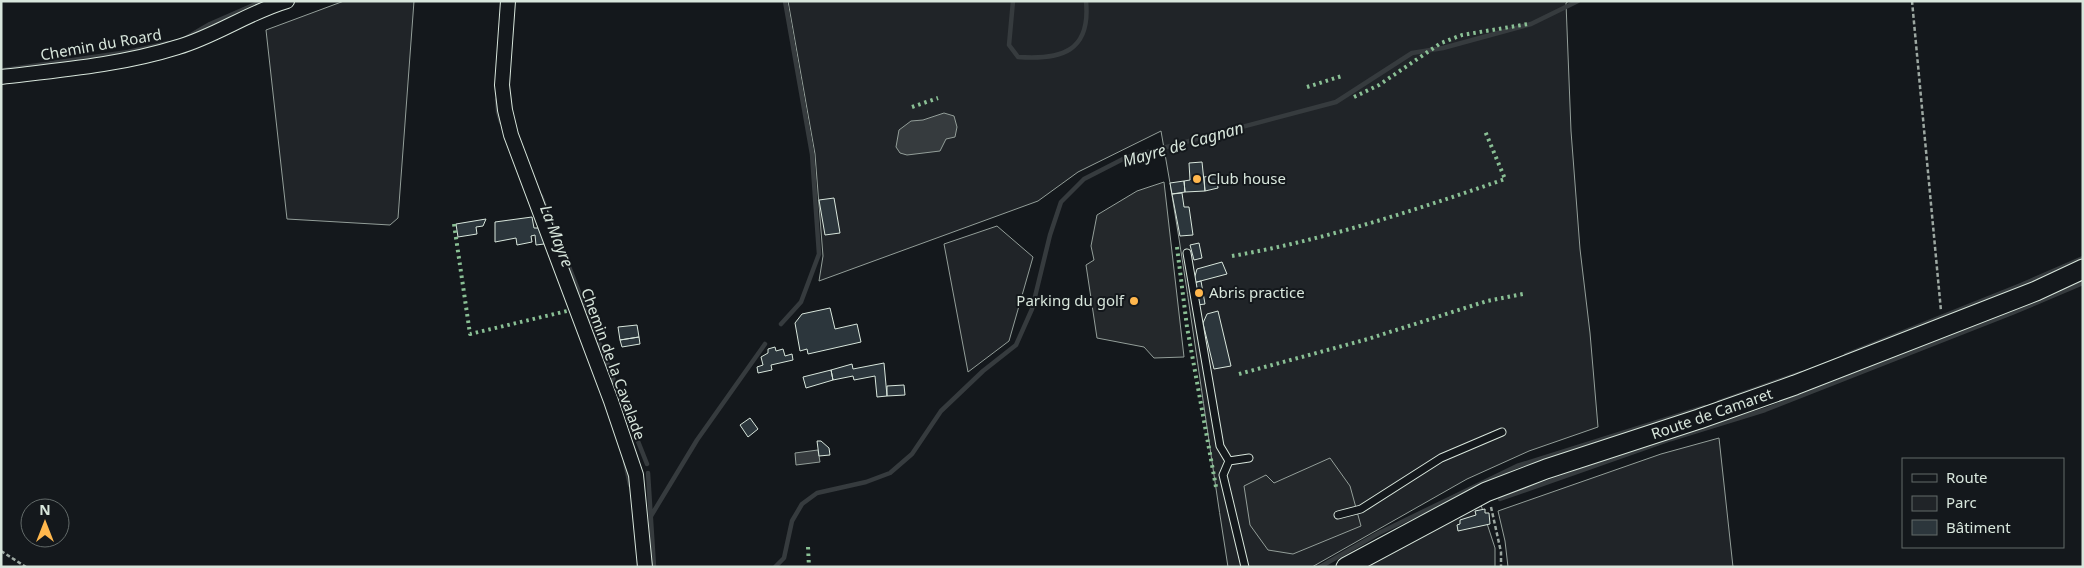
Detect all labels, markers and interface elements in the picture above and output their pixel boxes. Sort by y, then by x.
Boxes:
street label: Chemin du Roard [39,24,163,65]
water label: Mayre de Cagnan [1120,116,1246,172]
place label: Club house [1207,168,1286,188]
marker: Club house [1191,173,1203,185]
water label: La Mayre [535,202,579,270]
place label: Abris practice [1209,282,1305,302]
street label: Chemin de la Cavalade [577,285,651,442]
marker: Abris practice [1193,287,1205,299]
place label: Parking du golf [1016,290,1125,310]
marker: Parking du golf [1128,295,1140,307]
street label: Route de Camaret [1648,383,1776,443]
legend [1902,458,2064,548]
text: Route [1946,467,1988,487]
text: Parc [1946,492,1977,512]
north arrow [20,498,70,548]
text: N [39,500,51,519]
text: Bâtiment [1946,517,2011,537]

